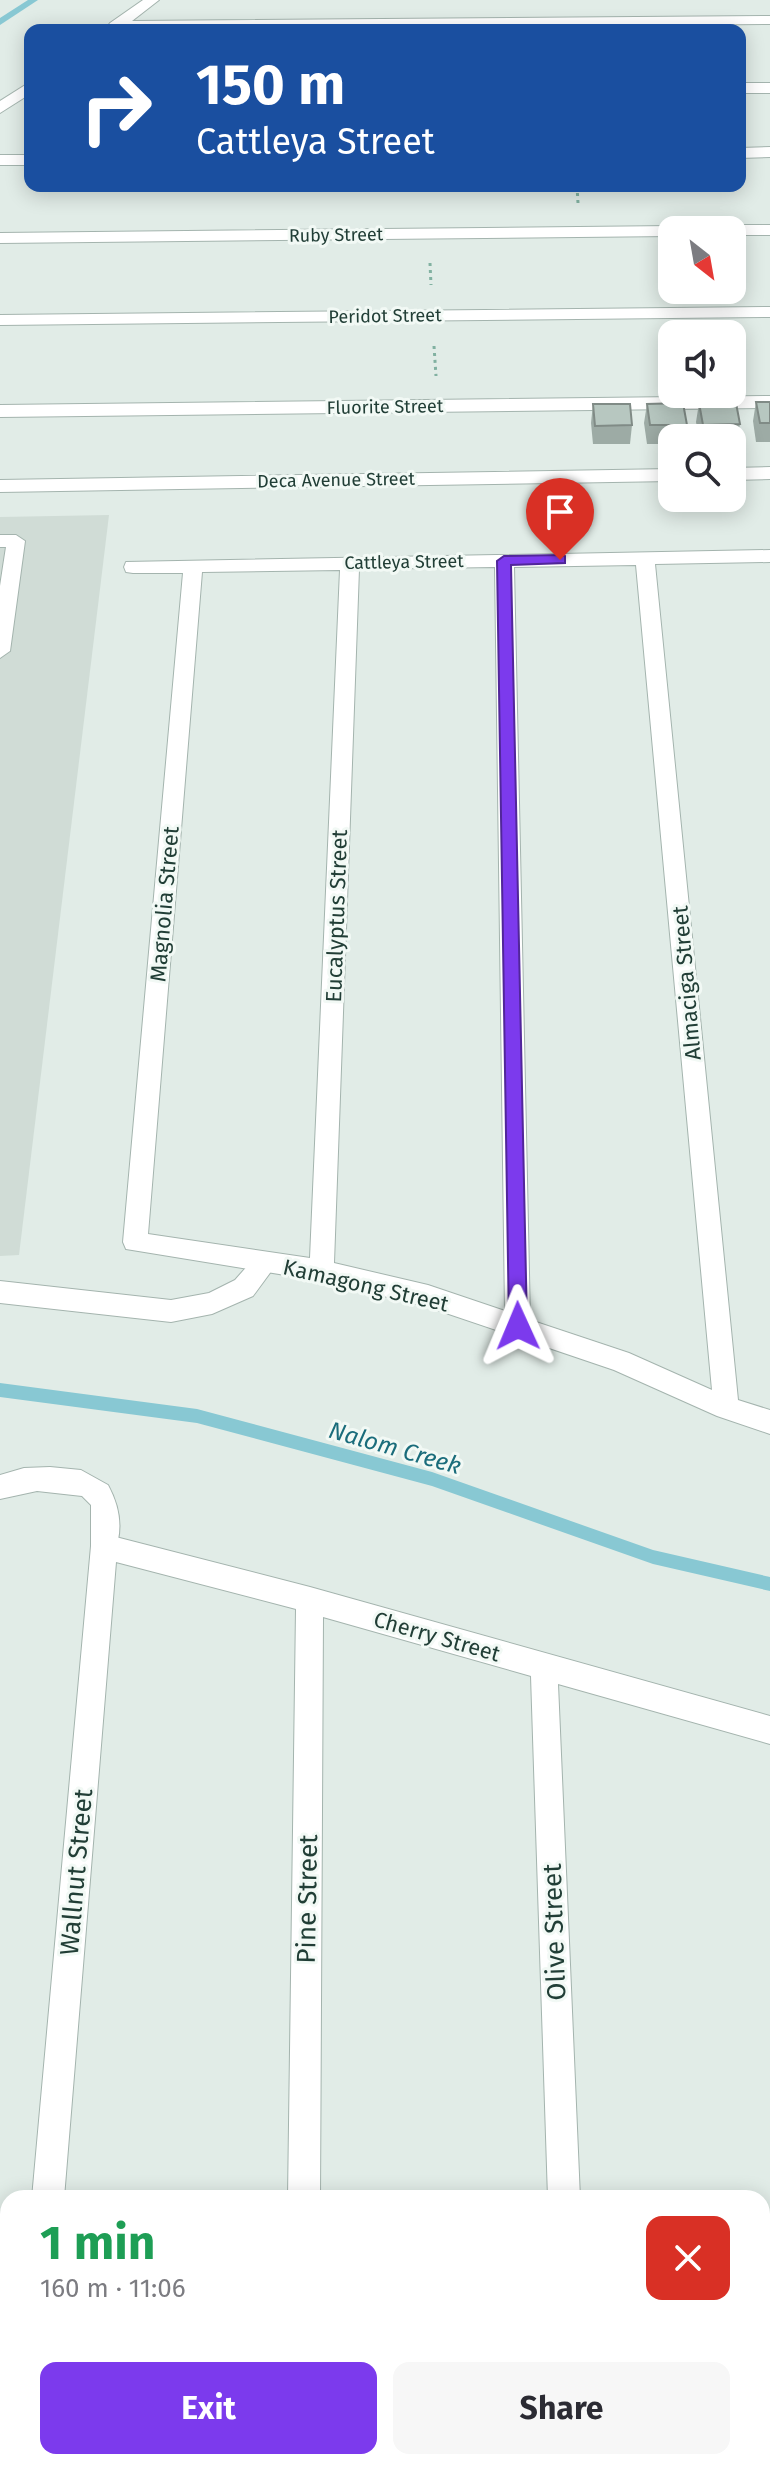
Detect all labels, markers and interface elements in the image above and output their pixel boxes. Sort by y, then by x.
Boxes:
text: 150 m [196,52,345,119]
icon: right [64,56,168,160]
text: Cattleya Street [196,120,435,164]
north arrow [658,216,746,304]
map controls [658,216,746,512]
street label: Ruby Street [289,223,384,247]
street label: Peridot Street [328,304,442,328]
button: sound [658,320,746,408]
street label: Fluorite Street [327,395,444,419]
button: search [658,424,746,512]
street label: Deca Avenue Street [257,468,416,492]
pin [526,478,594,560]
icon: arrive [538,490,582,534]
street label: Cattleya Street [344,550,464,574]
street label: Magnolia Street [144,825,185,983]
street label: Eucalyptus Street [320,829,353,1003]
street label: Almaciga Street [666,904,707,1061]
street label: Kamagong Street [280,1253,451,1318]
position arrow [476,1284,560,1368]
water label: Nalom Creek [326,1416,464,1480]
street label: Cherry Street [371,1606,503,1667]
street label: Wallnut Street [54,1787,99,1957]
street label: Pine Street [291,1834,324,1964]
street label: Olive Street [537,1862,572,2001]
text: 1 min [40,2214,155,2272]
button: close [646,2216,730,2300]
text: 160 m · 11:06 [40,2273,186,2304]
button: Exit [40,2362,377,2454]
button: Share [393,2362,730,2454]

